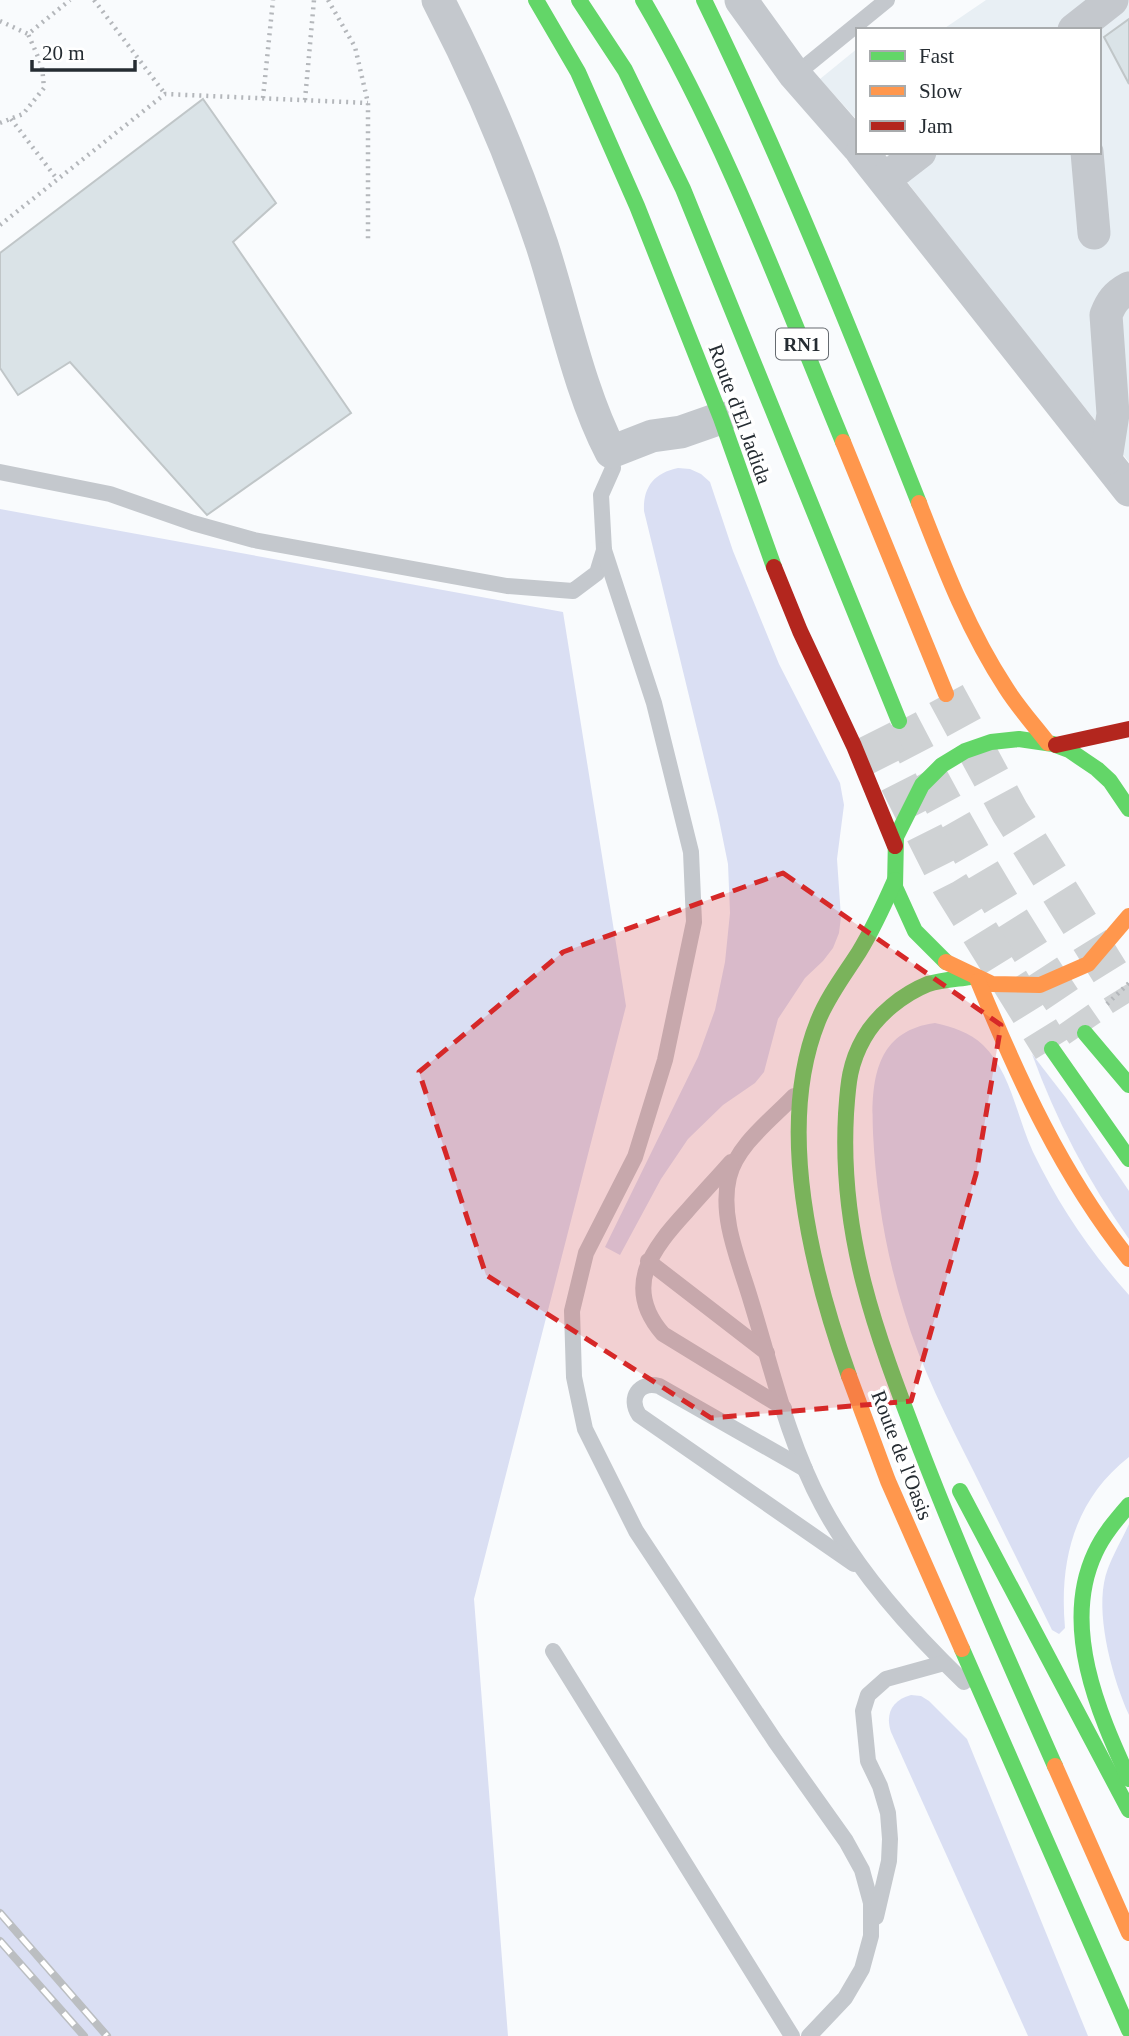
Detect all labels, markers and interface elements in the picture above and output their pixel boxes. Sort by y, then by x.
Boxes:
scale bar [32,28,135,72]
legend [856,28,1101,154]
text: 20 m [42,41,85,65]
text: Fast [919,44,954,68]
text: Slow [919,79,963,103]
text: Jam [919,114,953,138]
road number: RN1 [776,328,828,360]
street label: Route d'El Jadida [704,341,777,488]
street label: Route de l'Oasis [866,1387,938,1523]

